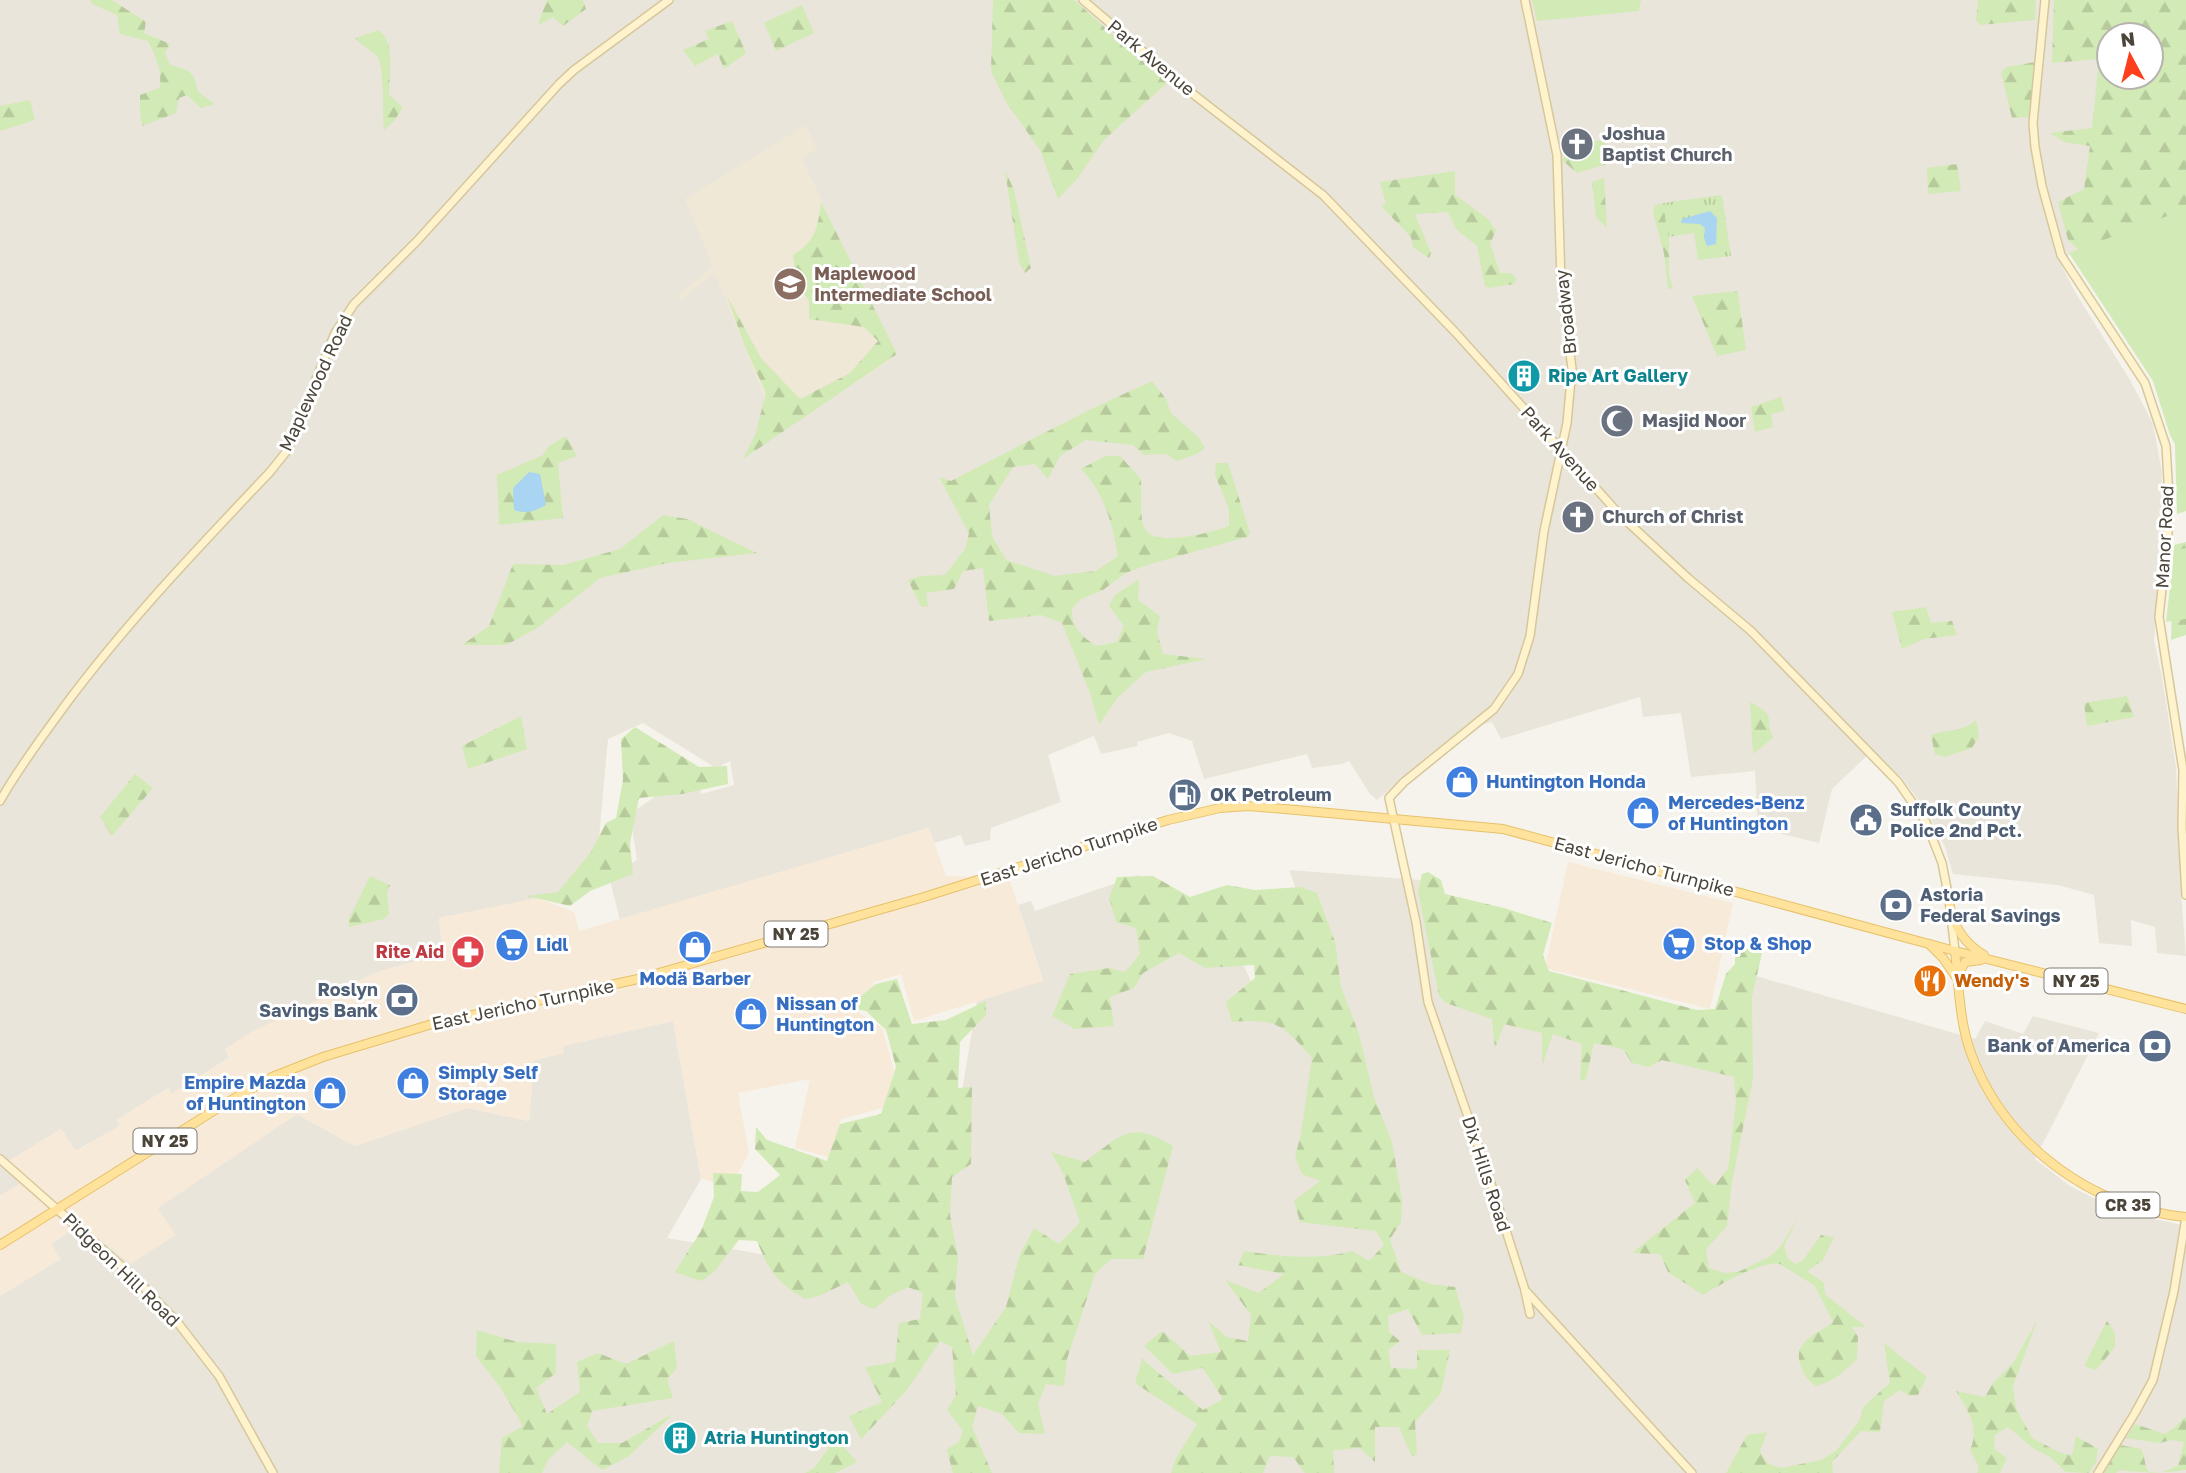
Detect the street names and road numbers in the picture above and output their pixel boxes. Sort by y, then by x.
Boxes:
street label: Park Avenue [1104,14,1200,100]
street label: Broadway [1550,269,1580,356]
street label: Maplewood Road [274,311,356,454]
street label: Park Avenue [1517,401,1605,495]
street label: Manor Road [2150,485,2178,589]
street label: East Jericho Turnpike [977,812,1160,890]
street label: East Jericho Turnpike [1552,831,1737,901]
road number: NY 25 [764,922,828,946]
road number: NY 25 [2044,968,2108,993]
street label: East Jericho Turnpike [430,974,616,1034]
street label: Dix Hills Road [1458,1113,1516,1234]
road number: NY 25 [134,1128,196,1154]
road number: CR 35 [2096,1192,2160,1218]
street label: Pidgeon Hill Road [59,1208,185,1331]

